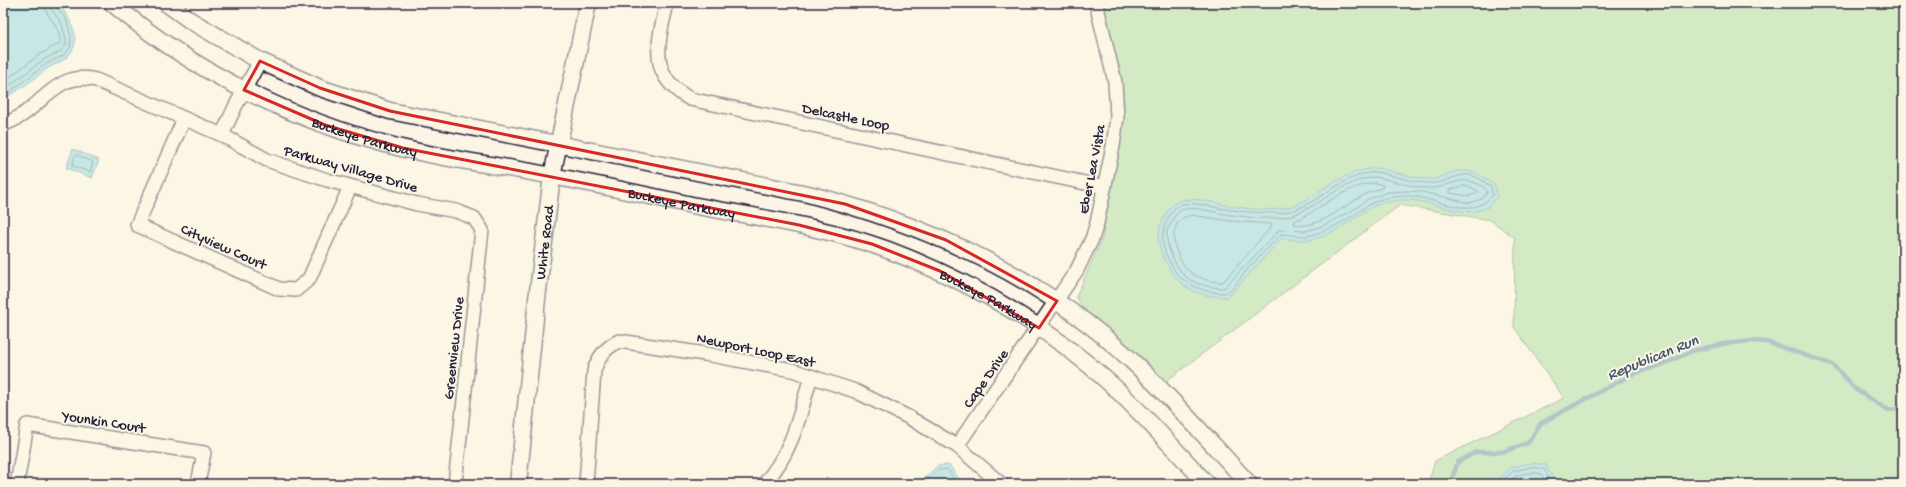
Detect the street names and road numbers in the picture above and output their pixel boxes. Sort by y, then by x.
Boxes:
street label: Delcastle Loop [799,100,892,136]
street label: Buckeye Parkway [308,113,419,163]
street label: Eber Lea Vista [1075,123,1111,216]
street label: Parkway Village Drive [280,142,420,198]
street label: Buckeye Parkway [625,184,737,224]
street label: White Road [532,203,559,281]
street label: Cityview Court [177,221,271,276]
street label: Buckeye Parkway [935,266,1040,335]
street label: Greenview Drive [441,296,469,400]
street label: Newport Loop East [695,330,818,373]
street label: Cape Drive [960,346,1014,412]
street label: Younkin Court [59,407,148,439]

